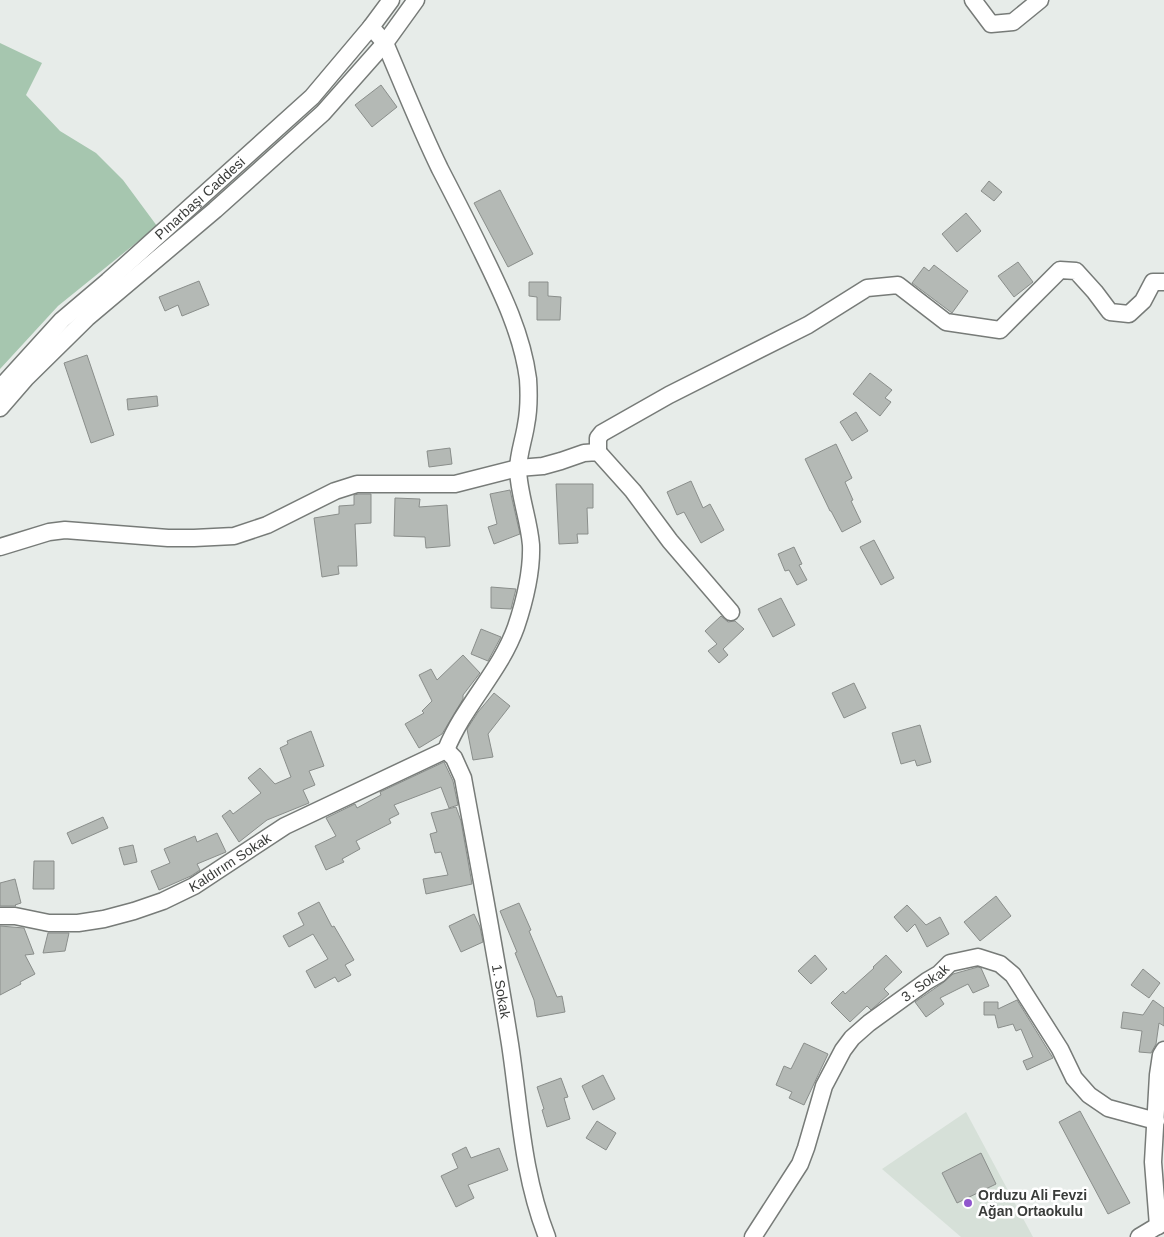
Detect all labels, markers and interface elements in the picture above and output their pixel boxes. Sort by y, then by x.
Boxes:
street label: Pınarbaşı Caddesi [152,154,248,243]
street label: Kaldırım Sokak [186,829,275,895]
street label: 3. Sokak [898,960,953,1005]
street label: 1. Sokak [489,963,514,1021]
place label: Orduzu Ali Fevzi Ağan Ortaokulu [978,1187,1087,1219]
marker: Orduzu Ali Fevzi Ağan Ortaokulu [962,1197,974,1209]

